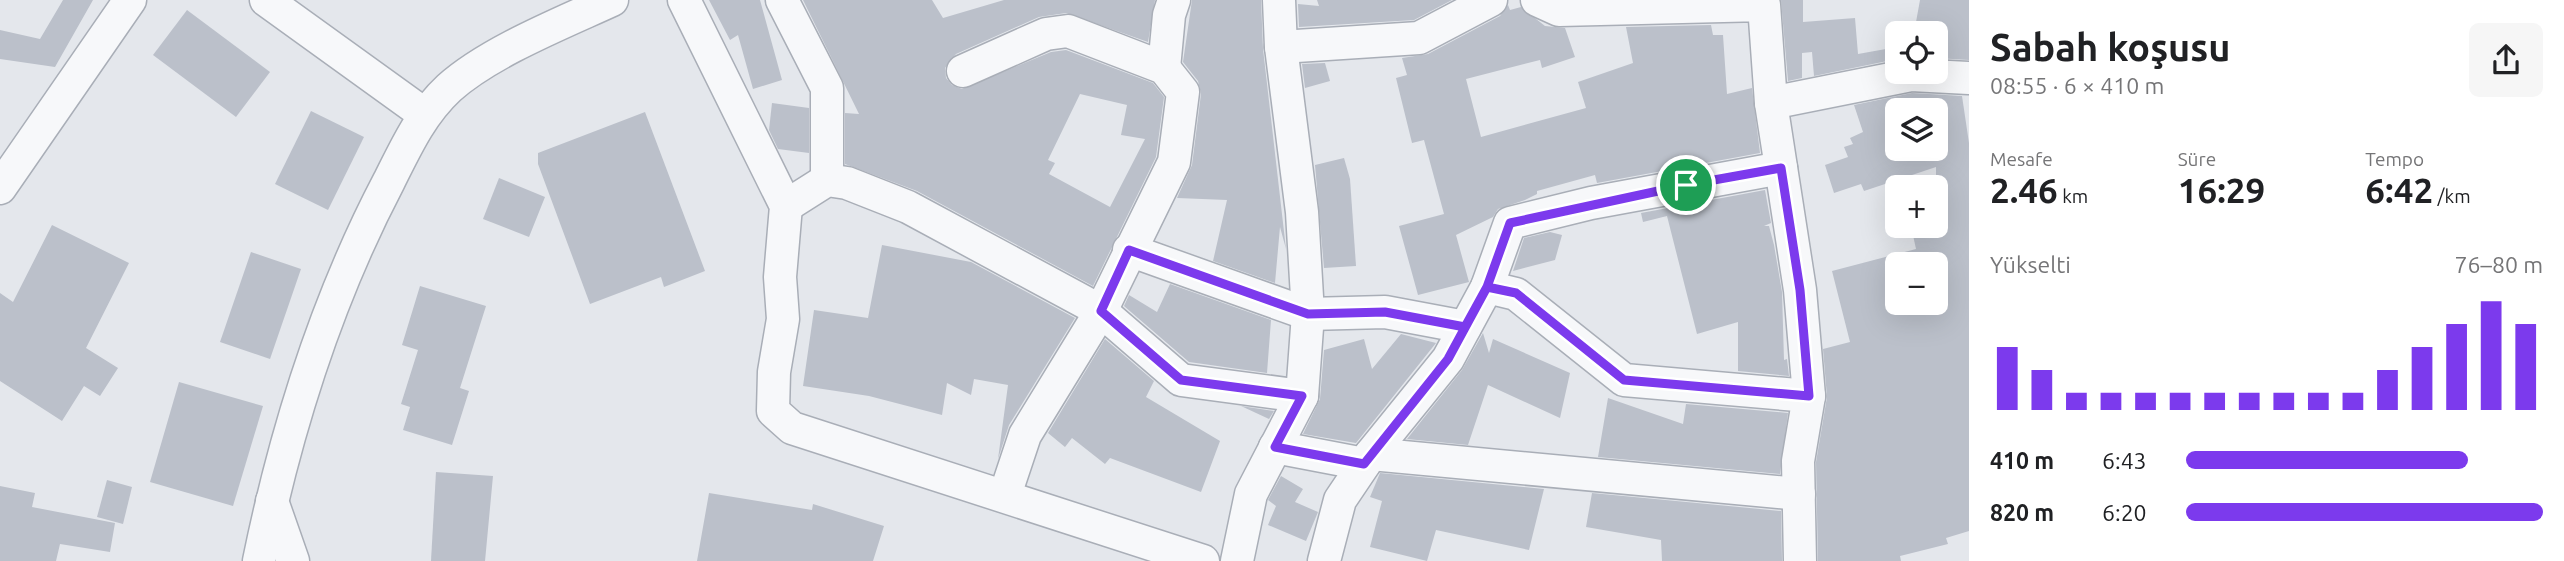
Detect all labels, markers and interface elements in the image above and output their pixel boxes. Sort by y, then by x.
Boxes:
map controls [1885,21,1948,315]
button: locate [1885,21,1948,84]
button: share [2469,23,2543,97]
text: Sabah koşusu [1990,26,2231,68]
text: 08:55 · 6 × 410 m [1990,73,2164,98]
button: layers [1885,98,1948,161]
text: Mesafe [1990,148,2053,170]
text: Süre [2178,148,2216,170]
text: Tempo [2365,148,2424,170]
pin [1656,155,1716,215]
icon: arrive [1667,166,1705,204]
text: 2.46 [1990,170,2058,210]
text: 16:29 [2178,170,2265,210]
text: 6:42 [2365,170,2433,210]
button: + [1885,175,1948,238]
text: km [2058,185,2088,207]
text: /km [2433,185,2471,207]
button: − [1885,252,1948,315]
text: Yükselti [1990,252,2071,277]
text: 76–80 m [2455,252,2543,277]
text: 410 m [1990,448,2054,473]
text: 6:43 [2102,448,2147,473]
text: 820 m [1990,500,2054,525]
text: 6:20 [2102,500,2147,525]

